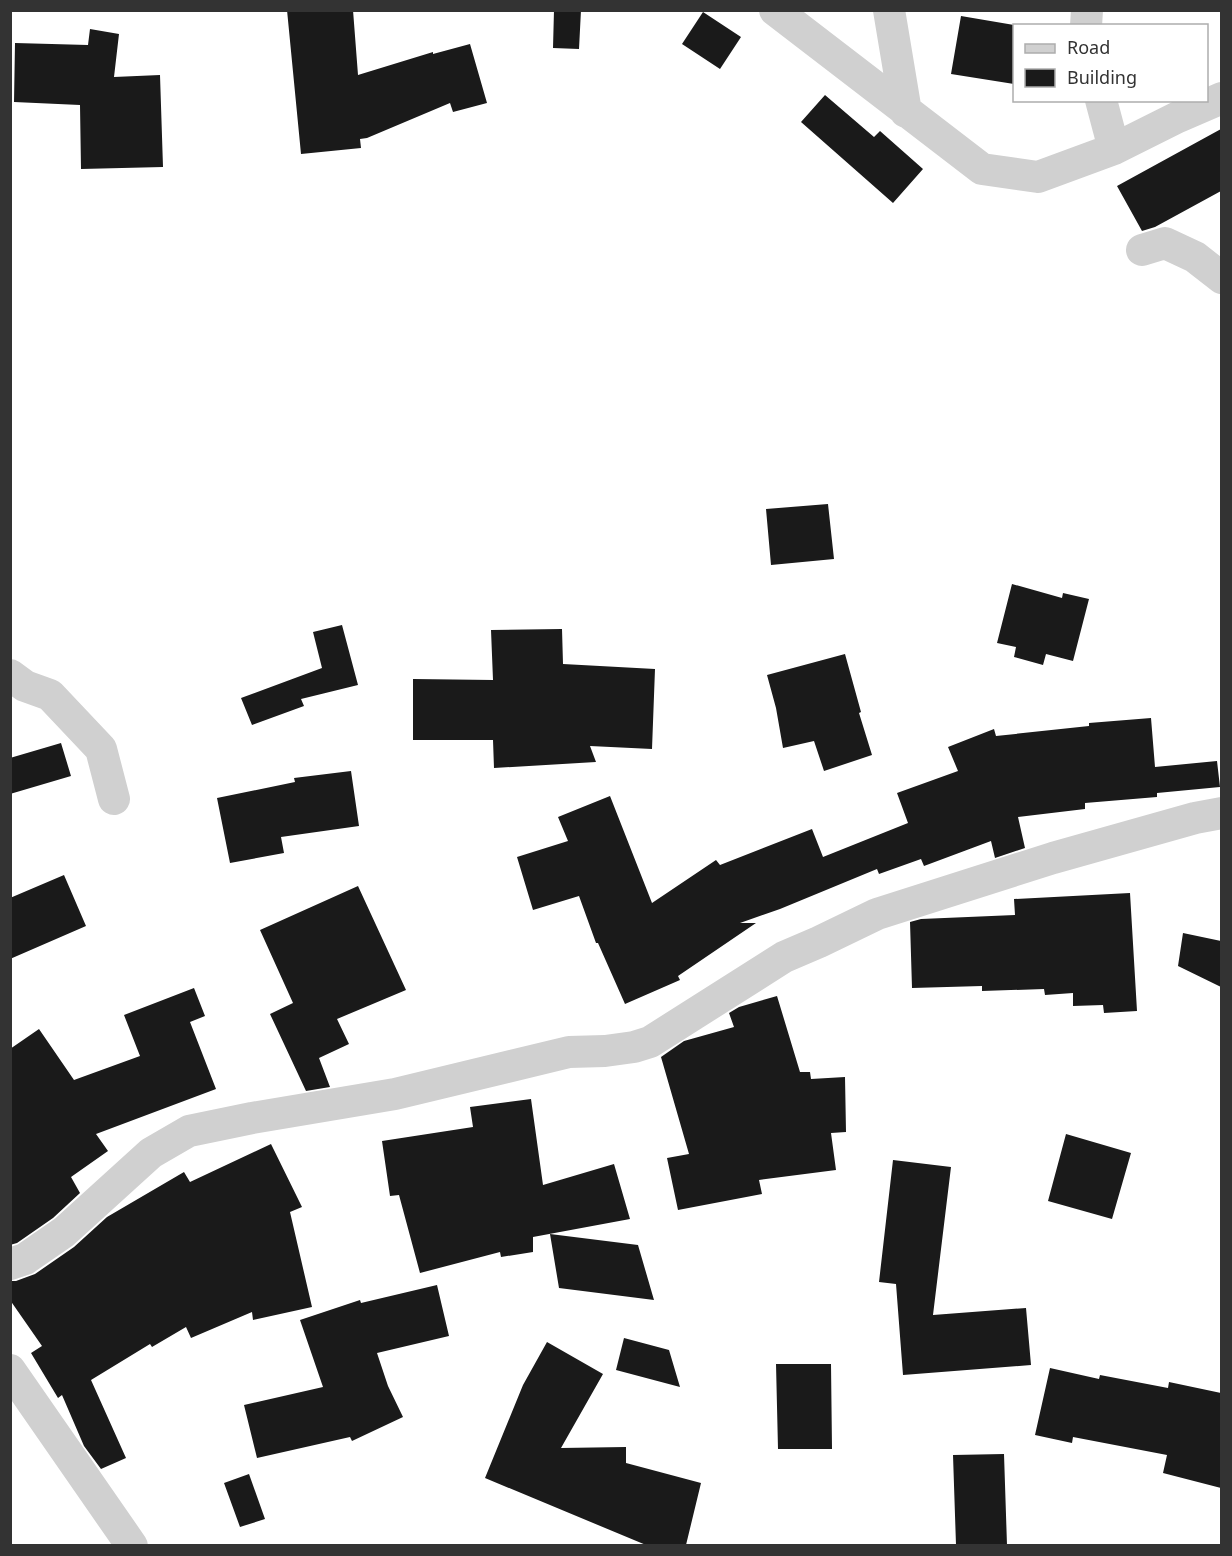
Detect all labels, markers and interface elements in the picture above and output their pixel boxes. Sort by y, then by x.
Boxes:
legend [1013,24,1208,102]
text: Road [1067,35,1110,59]
text: Building [1067,65,1137,89]

